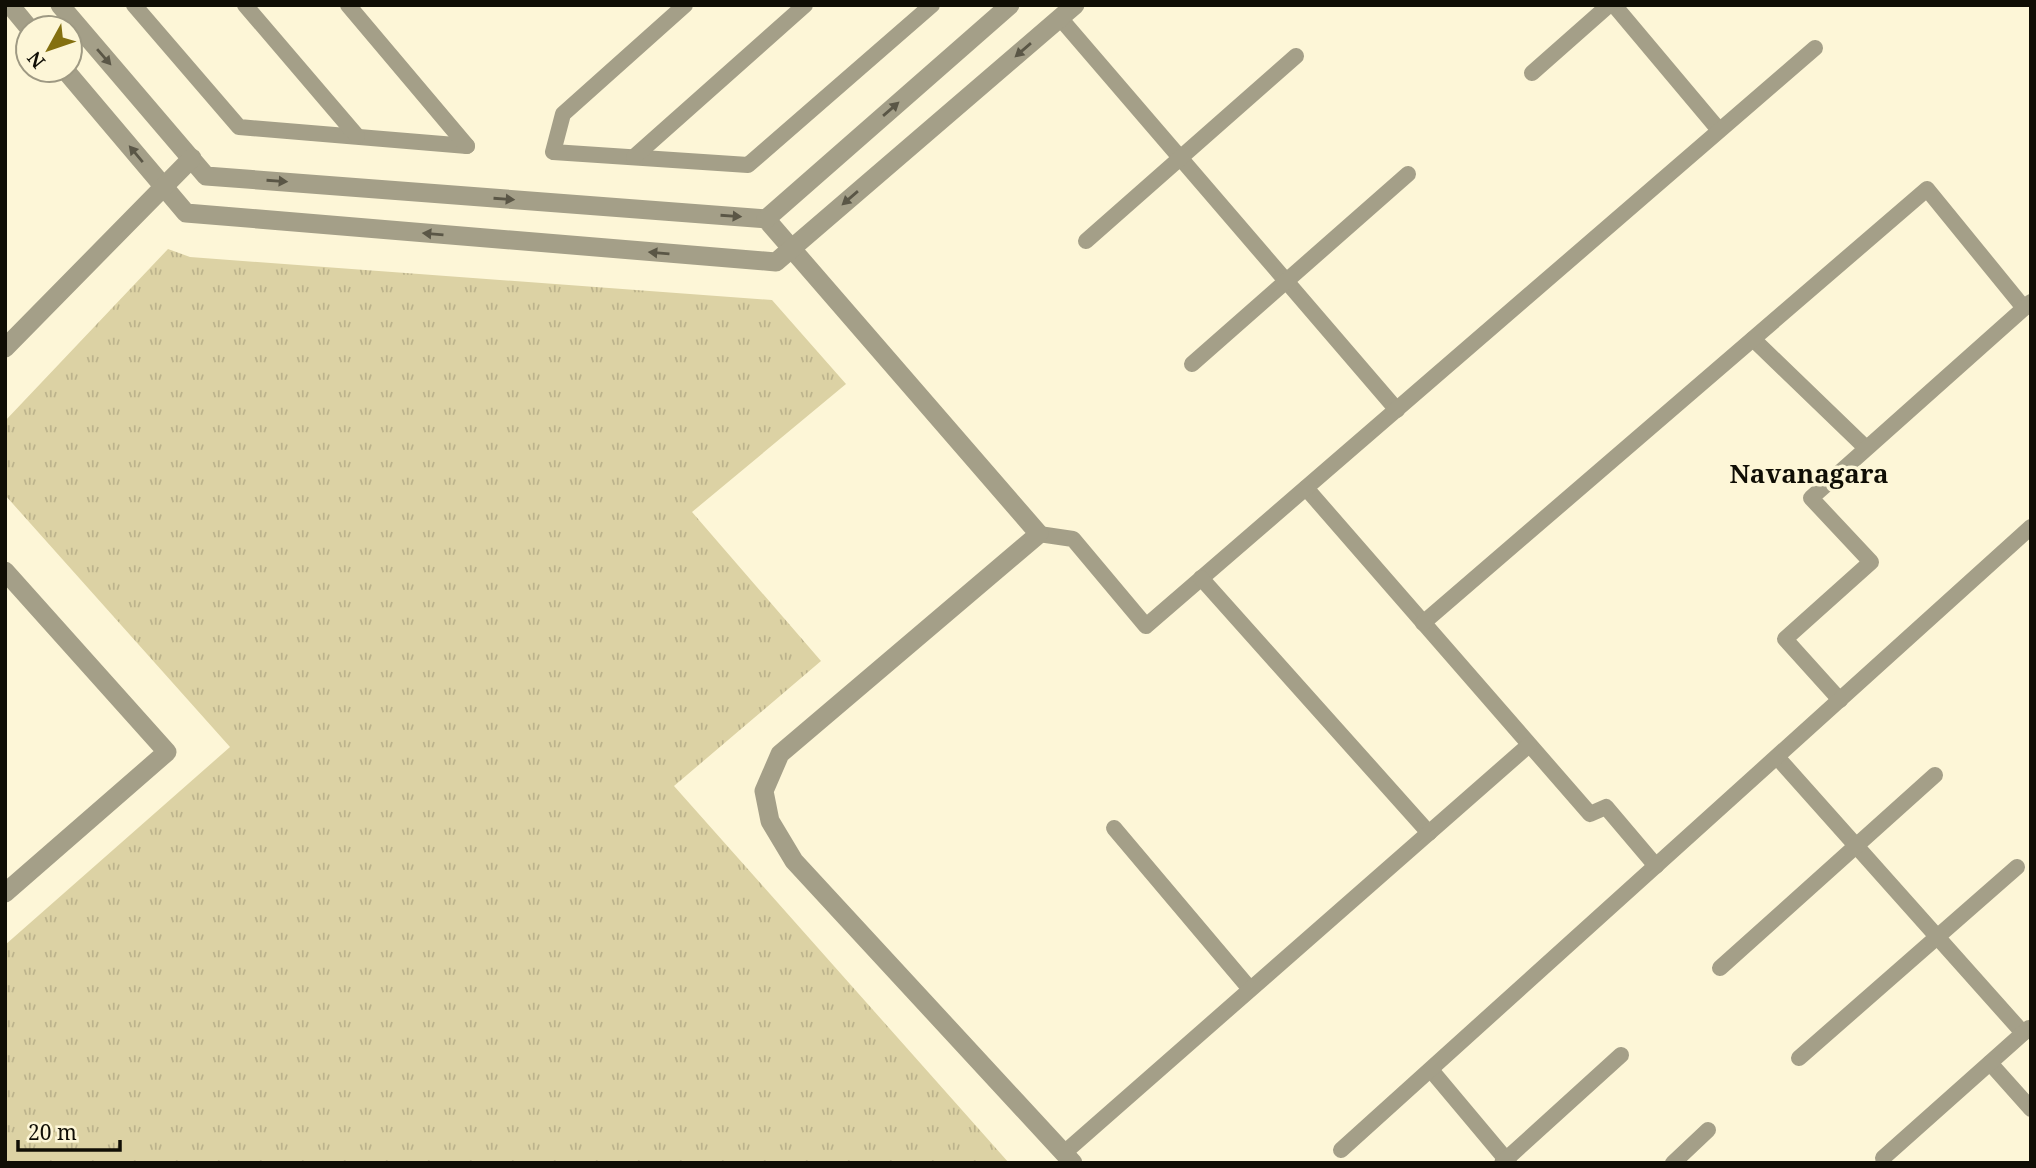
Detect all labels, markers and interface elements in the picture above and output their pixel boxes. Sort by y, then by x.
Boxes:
north arrow [14,14,84,84]
one-way arrow [1014,42,1032,58]
text: N [21,46,51,74]
one-way arrow [96,48,112,66]
one-way arrow [882,101,900,117]
one-way arrow [129,145,144,162]
one-way arrow [266,176,288,187]
one-way arrow [842,190,859,205]
one-way arrow [493,193,515,204]
one-way arrow [720,211,742,222]
one-way arrow [422,228,444,239]
one-way arrow [648,247,670,258]
district label: Navanagara [1729,455,1889,491]
scale bar [18,1108,119,1152]
text: 20 m [28,1118,77,1146]

